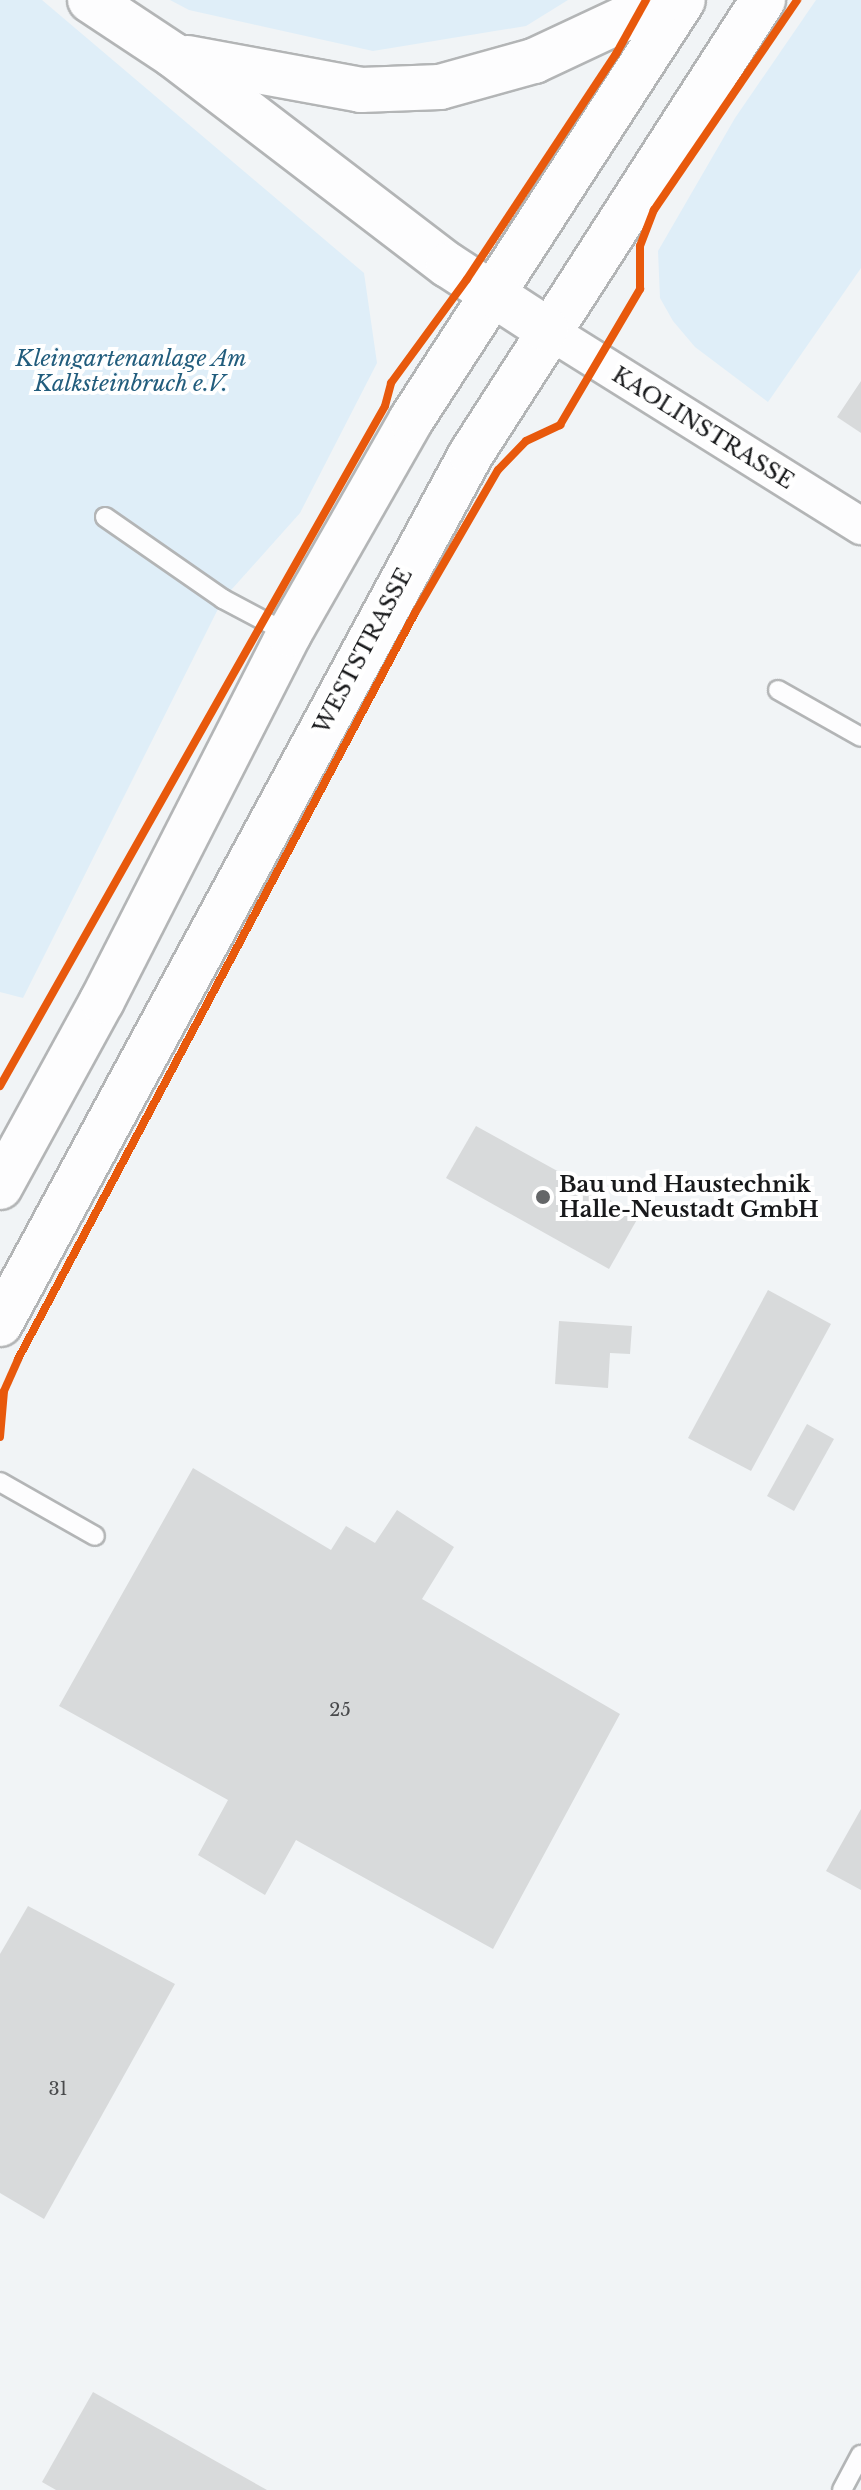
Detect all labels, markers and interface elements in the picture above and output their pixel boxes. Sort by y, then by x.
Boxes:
park label: Kleingartenanlage Am Kalksteinbruch e.V. [15,345,247,396]
street label: KAOLINSTRASSE [607,361,799,495]
street label: WESTSTRASSE [308,564,418,738]
place label: Bau und Haustechnik Halle-Neustadt GmbH [559,1171,819,1222]
marker: Bau und Haustechnik Halle-Neustadt GmbH [534,1188,552,1206]
house number: 25 [329,1699,351,1721]
house number: 31 [48,2078,68,2100]

